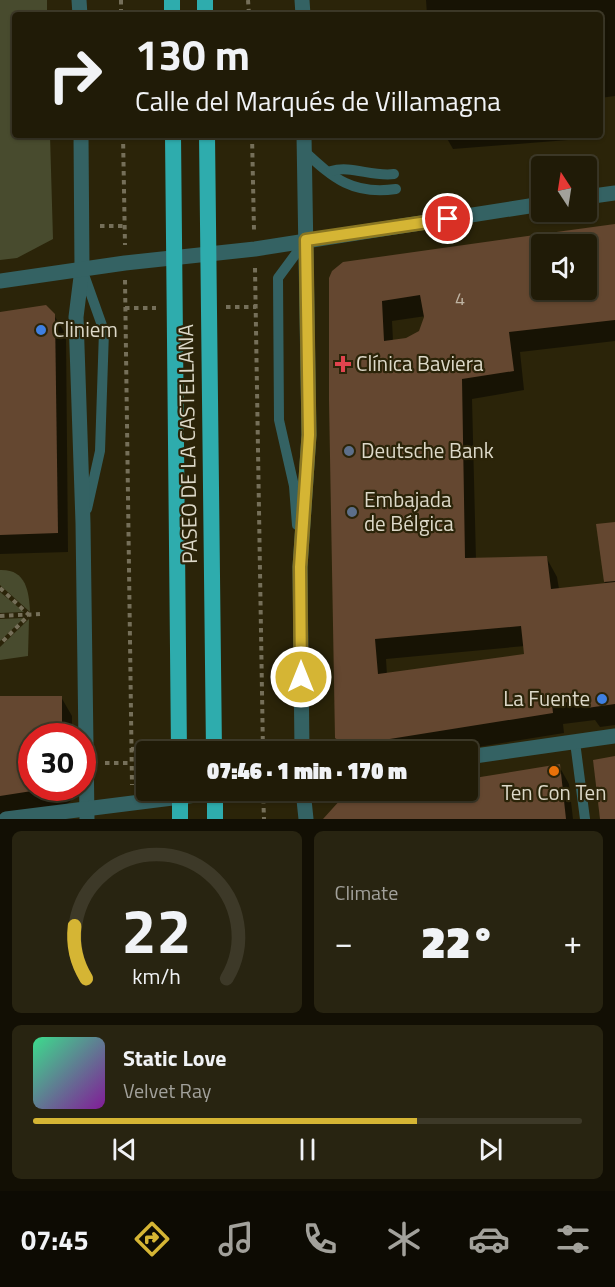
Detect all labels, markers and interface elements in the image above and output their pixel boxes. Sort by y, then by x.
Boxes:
text: 130 m [135,22,250,86]
icon: right [36,36,114,114]
text: Calle del Marqués de Villamagna [135,80,501,121]
north arrow [531,156,597,222]
map controls [531,156,597,300]
pin [422,193,473,244]
icon: arrive [431,202,464,235]
button: sound [531,234,597,300]
house number: 4 [455,285,465,312]
place label: Cliniem [53,313,118,345]
marker: Cliniem [34,323,48,337]
street label: PASEO DE LA CASTELLANA [169,323,205,564]
place label: Clínica Baviera [356,347,484,379]
marker: Clínica Baviera [334,355,352,373]
place label: Deutsche Bank [361,434,494,466]
marker: Deutsche Bank [342,444,356,458]
place label: Embajada de Bélgica [364,483,454,539]
marker: Embajada de Bélgica [345,505,359,519]
position arrow [269,645,333,709]
place label: La Fuente [503,682,590,714]
marker: La Fuente [595,692,609,706]
speed limit sign: 30 [18,723,96,801]
text: 07:46 · 1 min · 170 m [207,754,407,788]
marker: Ten Con Ten [547,764,561,778]
place label: Ten Con Ten [502,776,606,808]
text: Climate [335,877,398,908]
text: 22 [122,882,192,977]
text: 22° [421,907,495,975]
text: − [335,917,353,967]
text: + [564,917,582,967]
text: km/h [132,960,181,992]
text: Static Love [123,1041,226,1075]
text: Velvet Ray [123,1075,212,1106]
icon: previous [108,1133,141,1166]
icon: pause [291,1133,324,1166]
icon: next [474,1133,507,1166]
icon: directions [131,1218,173,1260]
icon: music [215,1218,257,1260]
icon: phone [299,1218,341,1260]
icon: climate [383,1218,425,1260]
icon: car [468,1218,510,1260]
icon: filters [552,1218,594,1260]
text: 07:45 [21,1219,89,1260]

